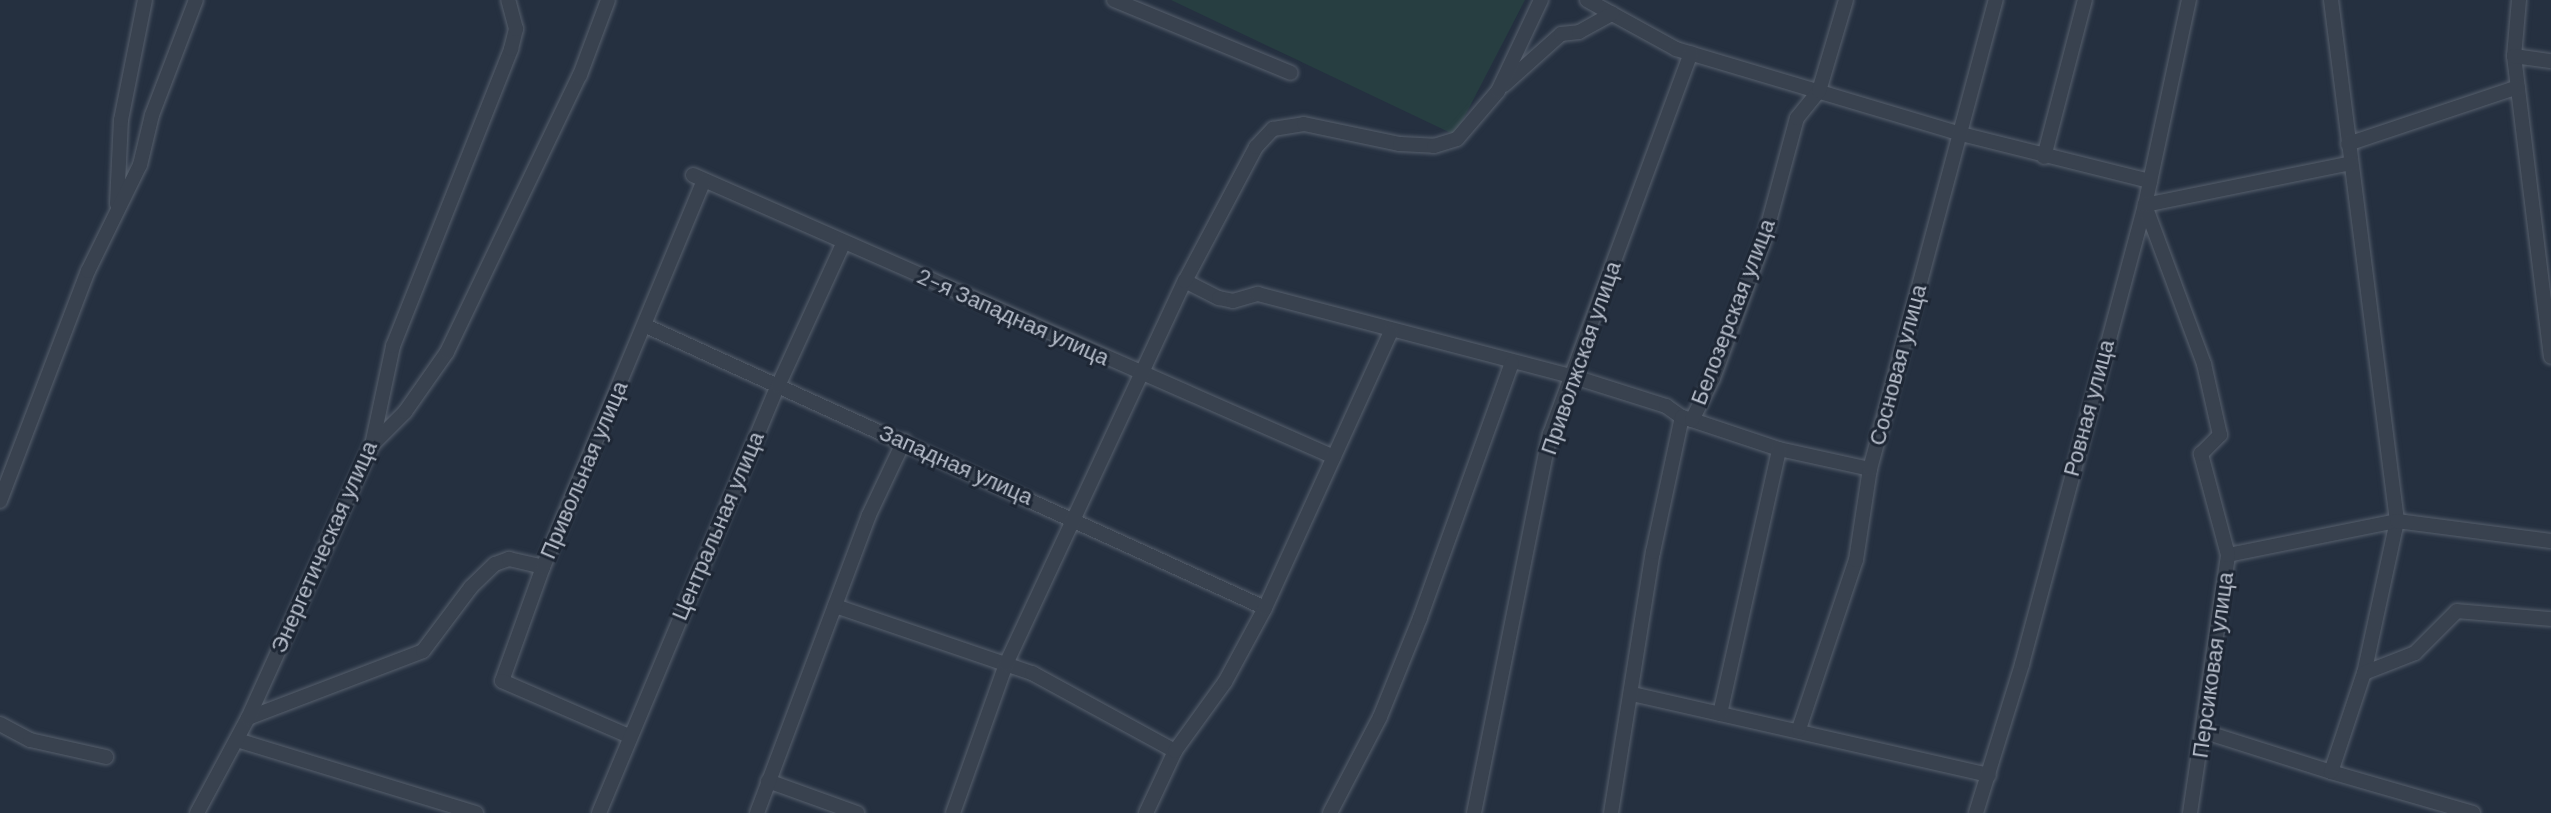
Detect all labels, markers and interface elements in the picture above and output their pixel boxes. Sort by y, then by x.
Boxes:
street label: Белозерская улица [1685,215,1781,409]
street label: Приволжская улица [1536,258,1626,458]
street label: 2-я Западная улица [913,263,1113,371]
street label: Сосновая улица [1864,282,1932,448]
street label: Ровная улица [2058,337,2120,479]
street label: Привольная улица [535,377,633,563]
street label: Западная улица [875,419,1037,511]
street label: Центральная улица [666,428,770,624]
street label: Энергетическая улица [265,437,383,657]
street label: Персиковая улица [2187,570,2239,760]

